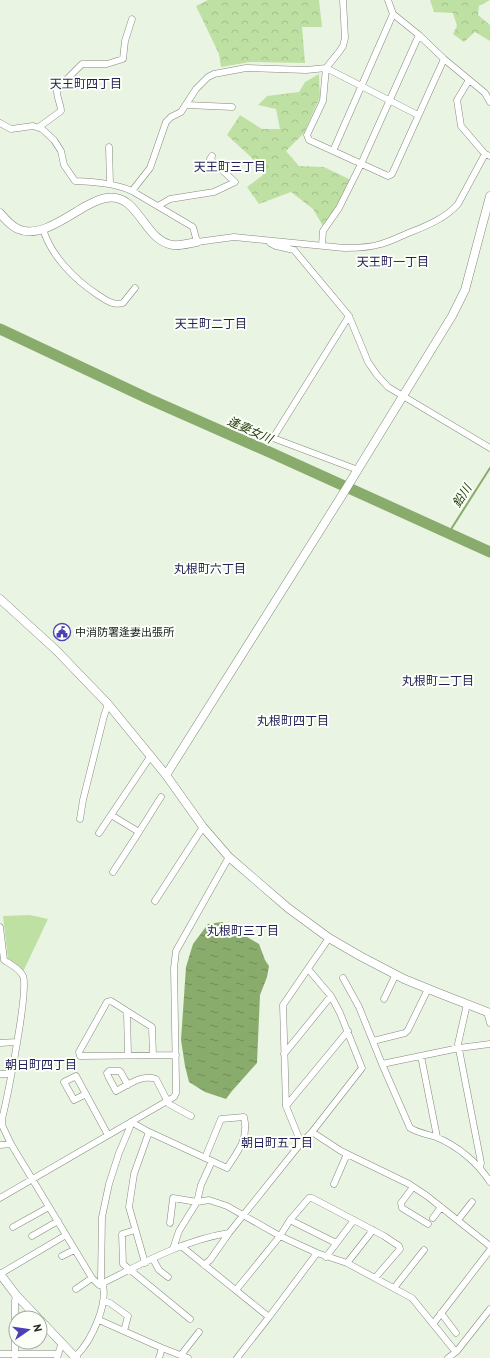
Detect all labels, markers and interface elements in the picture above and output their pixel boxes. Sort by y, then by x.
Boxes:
district label: 天王町四丁目 [50,76,122,91]
district label: 天王町三丁目 [194,159,266,174]
district label: 天王町一丁目 [357,254,429,269]
district label: 天王町二丁目 [175,316,247,331]
water label: 逢妻女川 [225,413,277,447]
water label: 鉛川 [449,480,475,510]
district label: 丸根町六丁目 [174,561,246,576]
public building icon: 中消防署逢妻出張所 [52,622,72,642]
place label: 中消防署逢妻出張所 [75,625,175,639]
district label: 丸根町二丁目 [402,673,474,688]
district label: 丸根町四丁目 [257,713,329,728]
district label: 丸根町三丁目 [207,923,279,938]
district label: 朝日町四丁目 [5,1057,77,1072]
district label: 朝日町五丁目 [241,1135,313,1150]
north arrow [8,1310,48,1350]
text: N [30,1323,45,1333]

